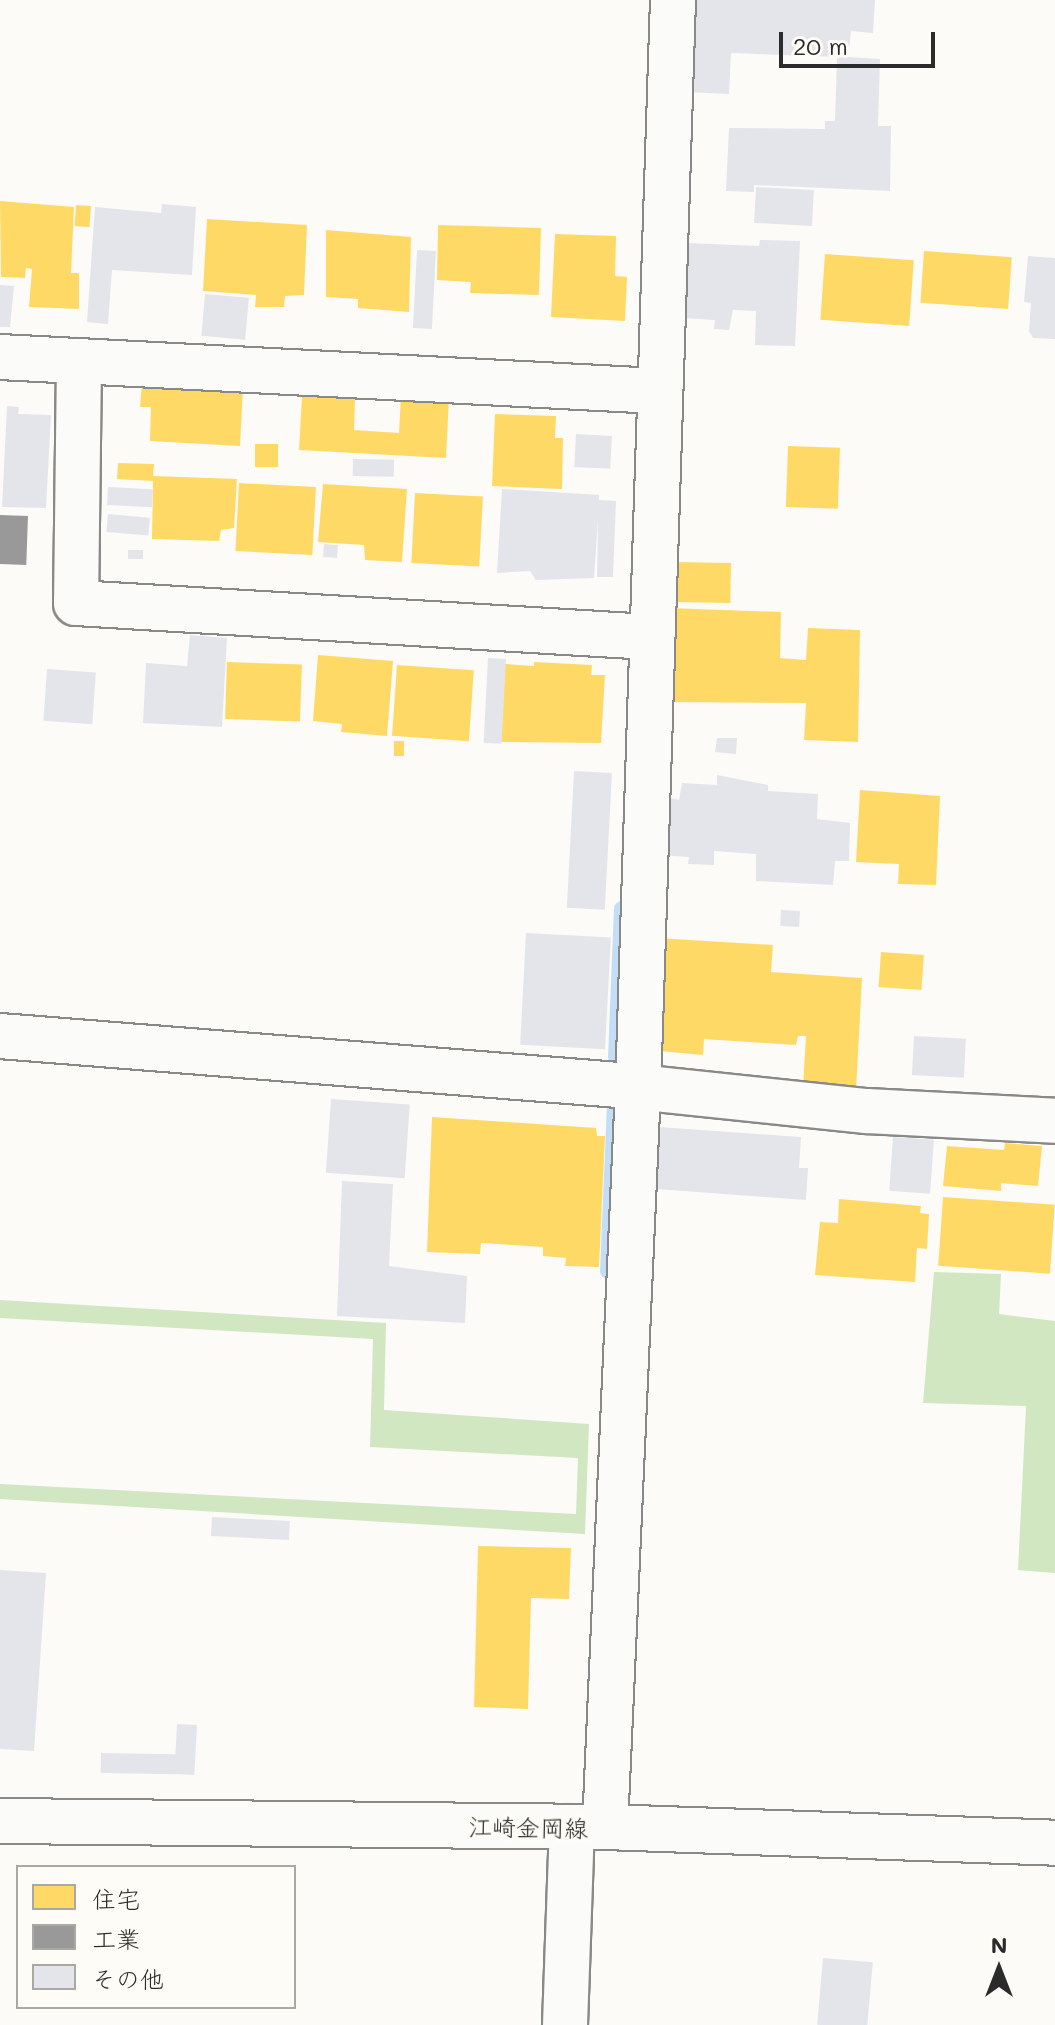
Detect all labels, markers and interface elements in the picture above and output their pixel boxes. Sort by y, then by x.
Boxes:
scale bar [783,16,939,66]
text: 20 m [793,30,848,61]
street label: 江崎金岡線 [468,1812,588,1842]
legend [16,1865,296,2009]
text: 住宅 [92,1883,140,1914]
text: 工業 [92,1923,140,1954]
north arrow [959,1929,1039,2009]
text: N [991,1930,1007,1959]
text: その他 [92,1963,164,1994]

